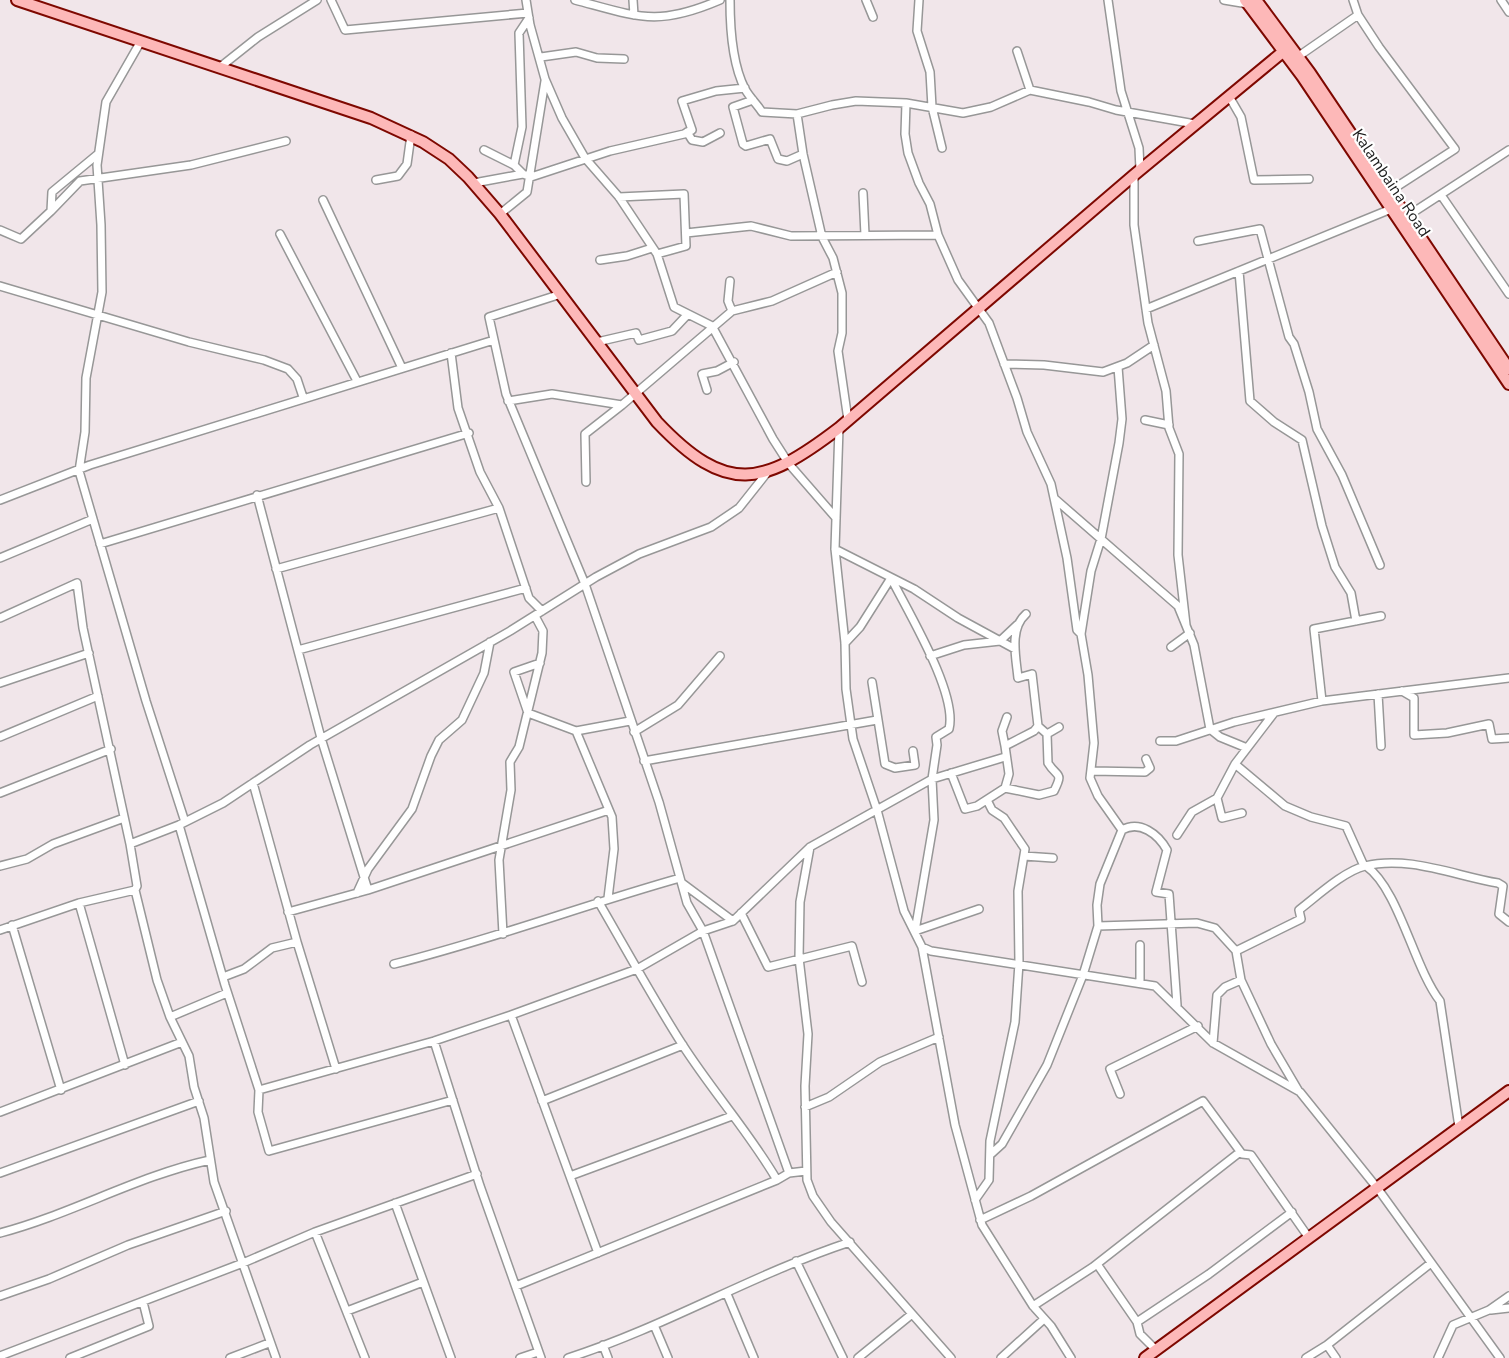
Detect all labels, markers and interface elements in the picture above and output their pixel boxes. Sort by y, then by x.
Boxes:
street label: Kalambaina Road [1347,125,1435,241]

